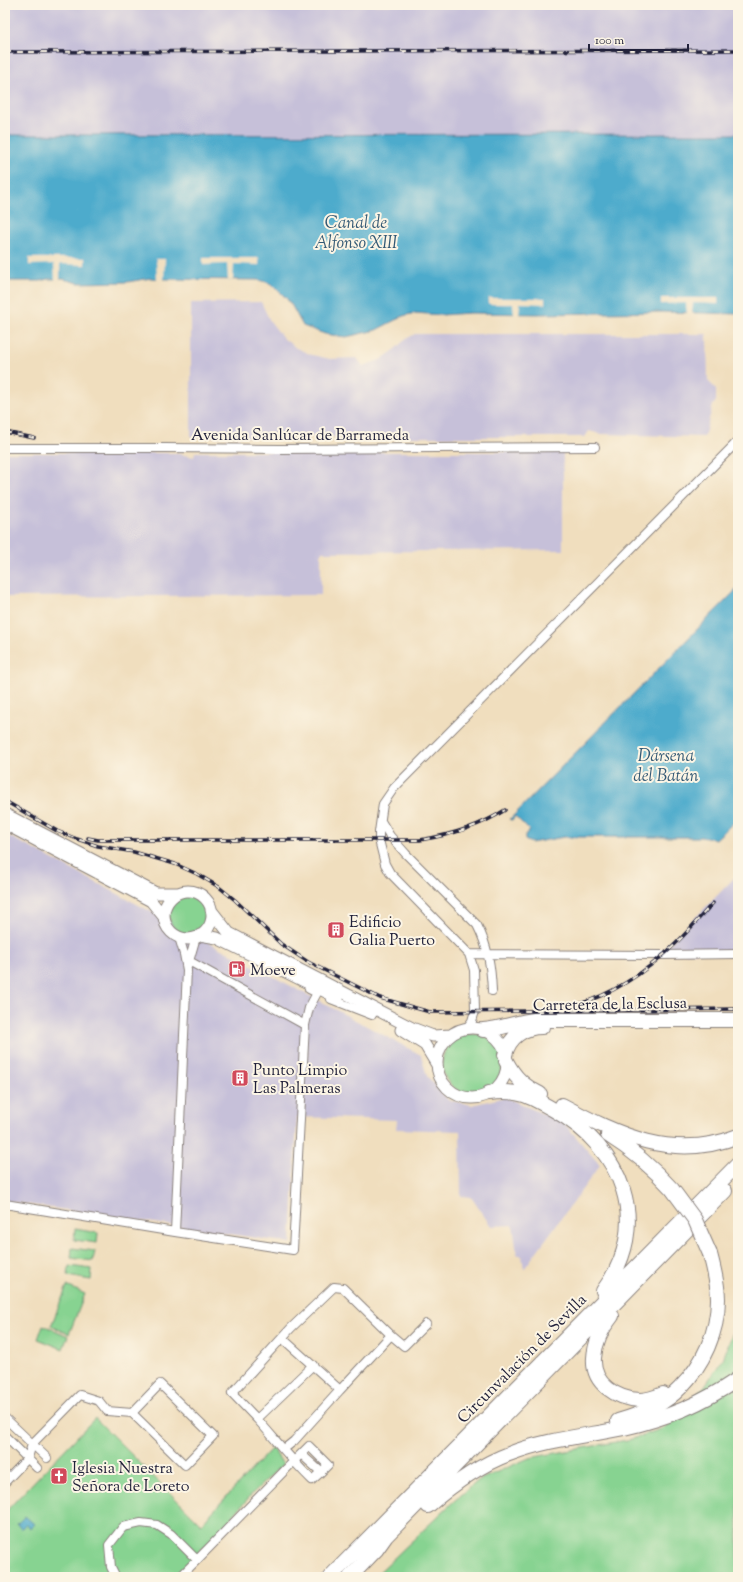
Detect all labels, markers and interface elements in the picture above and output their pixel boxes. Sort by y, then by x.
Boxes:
scale bar [589,26,688,52]
text: 100 m [595,32,624,50]
water label: Canal de Alfonso XIII [315,212,398,256]
street label: Avenida Sanlúcar de Barrameda [191,425,410,448]
water label: Dársena del Batán [634,745,698,789]
place label: Edificio Galia Puerto [349,912,435,953]
building icon: Edificio Galia Puerto [326,920,346,940]
fuel station icon: Moeve [227,959,247,979]
place label: Moeve [250,960,296,983]
street label: Carretera de la Esclusa [533,993,688,1018]
place label: Punto Limpio Las Palmeras [253,1060,348,1101]
building icon: Punto Limpio Las Palmeras [230,1068,250,1088]
street label: Circunvalación de Sevilla [453,1289,593,1430]
place label: Iglesia Nuestra Señora de Loreto [72,1458,190,1499]
church icon: Iglesia Nuestra Señora de Loreto [49,1466,69,1486]

